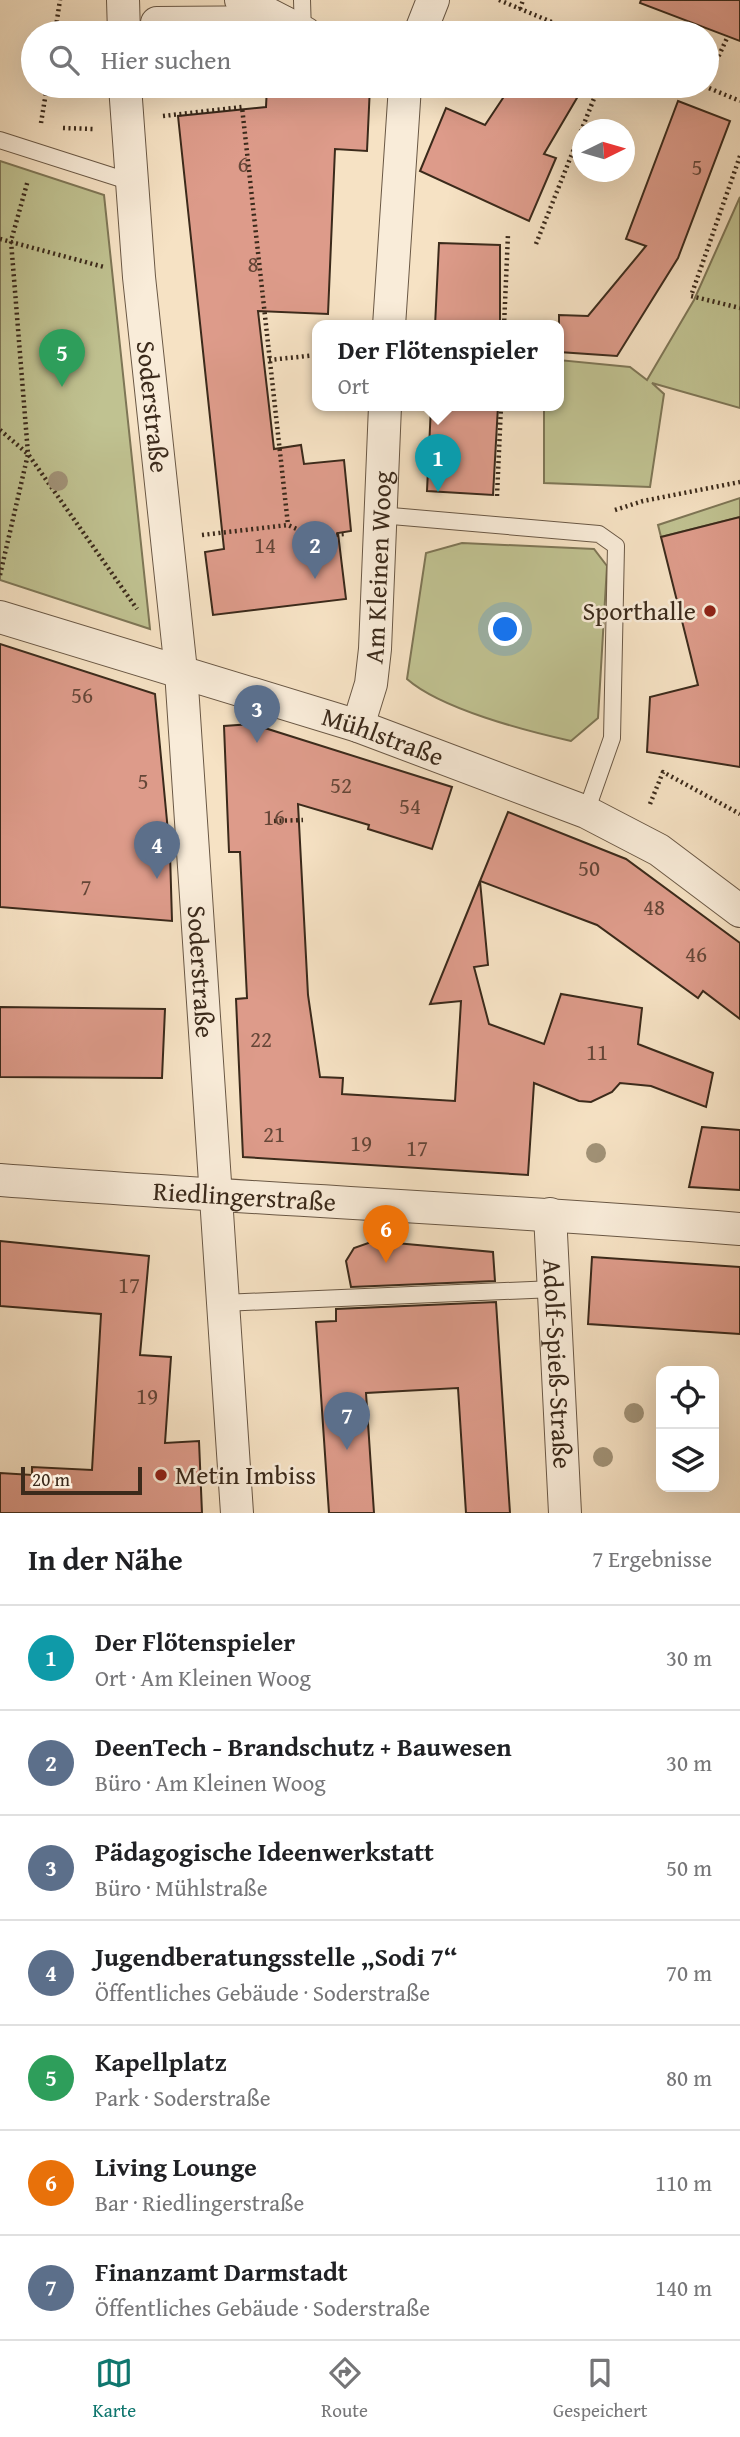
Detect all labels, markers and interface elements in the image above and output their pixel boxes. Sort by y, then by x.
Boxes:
search box [21,21,719,98]
text: Hier suchen [101,40,231,79]
icon: search [45,41,83,79]
north arrow [572,119,635,182]
house number: 6 [237,147,249,180]
house number: 5 [691,150,703,183]
house number: 8 [247,247,259,280]
popup [312,320,564,411]
pin: 5 [39,329,85,387]
text: Der Flötenspieler [338,330,538,369]
street label: Soderstraße [127,339,180,475]
text: Ort [338,369,369,402]
pin: 1 [415,434,461,492]
street label: Am Kleinen Woog [353,470,401,666]
pin: 2 [292,521,338,579]
house number: 14 [254,528,276,561]
place label: Sporthalle [582,591,696,630]
marker: Sporthalle [702,603,718,619]
your location [488,612,522,646]
house number: 56 [71,678,93,711]
pin: 3 [234,685,280,743]
street label: Mühlstraße [317,696,450,776]
house number: 5 [137,764,149,797]
house number: 52 [330,768,352,801]
house number: 54 [399,789,421,822]
house number: 16 [263,800,285,833]
pin: 4 [134,821,180,879]
house number: 50 [578,851,600,884]
house number: 7 [80,870,92,903]
house number: 48 [643,890,665,923]
street label: Soderstraße [178,904,225,1039]
house number: 46 [685,937,707,970]
house number: 22 [250,1022,272,1055]
house number: 11 [586,1035,608,1068]
house number: 21 [263,1117,285,1150]
house number: 19 [350,1126,372,1159]
house number: 17 [406,1131,428,1164]
street label: Riedlingerstraße [152,1171,337,1221]
pin: 6 [363,1205,409,1263]
street label: Adolf-Spieß-Straße [533,1258,583,1470]
house number: 17 [118,1268,140,1301]
map controls [656,1366,719,1492]
button: locate [656,1366,719,1429]
house number: 19 [136,1379,158,1412]
pin: 7 [324,1392,370,1450]
button: layers [656,1429,719,1492]
place label: Metin Imbiss [175,1455,316,1494]
scale bar [21,1464,142,1496]
text: 20 m [32,1465,70,1493]
marker: Metin Imbiss [153,1467,169,1483]
text: In der Nähe [28,1537,183,1581]
text: 7 Ergebnisse [592,1542,712,1575]
text: Der Flötenspieler [95,1622,295,1661]
text: 1 [45,1641,57,1674]
text: 30 m [666,1641,712,1674]
text: Ort · Am Kleinen Woog [95,1661,311,1694]
text: DeenTech - Brandschutz + Bauwesen [95,1727,512,1766]
text: 2 [45,1746,57,1779]
text: 30 m [666,1746,712,1779]
text: Büro · Am Kleinen Woog [95,1766,326,1799]
text: Pädagogische Ideenwerkstatt [95,1832,434,1871]
text: 3 [45,1851,57,1884]
text: 50 m [666,1851,712,1884]
text: Büro · Mühlstraße [95,1871,268,1904]
text: Jugendberatungsstelle „Sodi 7“ [95,1937,457,1976]
text: 4 [45,1956,57,1989]
text: 70 m [666,1956,712,1989]
text: Öffentliches Gebäude · Soderstraße [95,1976,430,2009]
text: Kapellplatz [95,2042,227,2081]
text: 5 [45,2061,57,2094]
text: 80 m [666,2061,712,2094]
text: Park · Soderstraße [95,2081,271,2114]
text: Living Lounge [95,2147,257,2186]
text: 6 [45,2166,57,2199]
text: 110 m [655,2166,712,2199]
text: Bar · Riedlingerstraße [95,2186,304,2219]
text: Finanzamt Darmstadt [95,2252,348,2291]
text: 7 [45,2271,57,2304]
text: 140 m [655,2271,712,2304]
text: Öffentliches Gebäude · Soderstraße [95,2291,430,2324]
tab: Karte [93,2354,136,2424]
tab: Route [321,2354,368,2424]
tab: Gespeichert [553,2354,647,2424]

